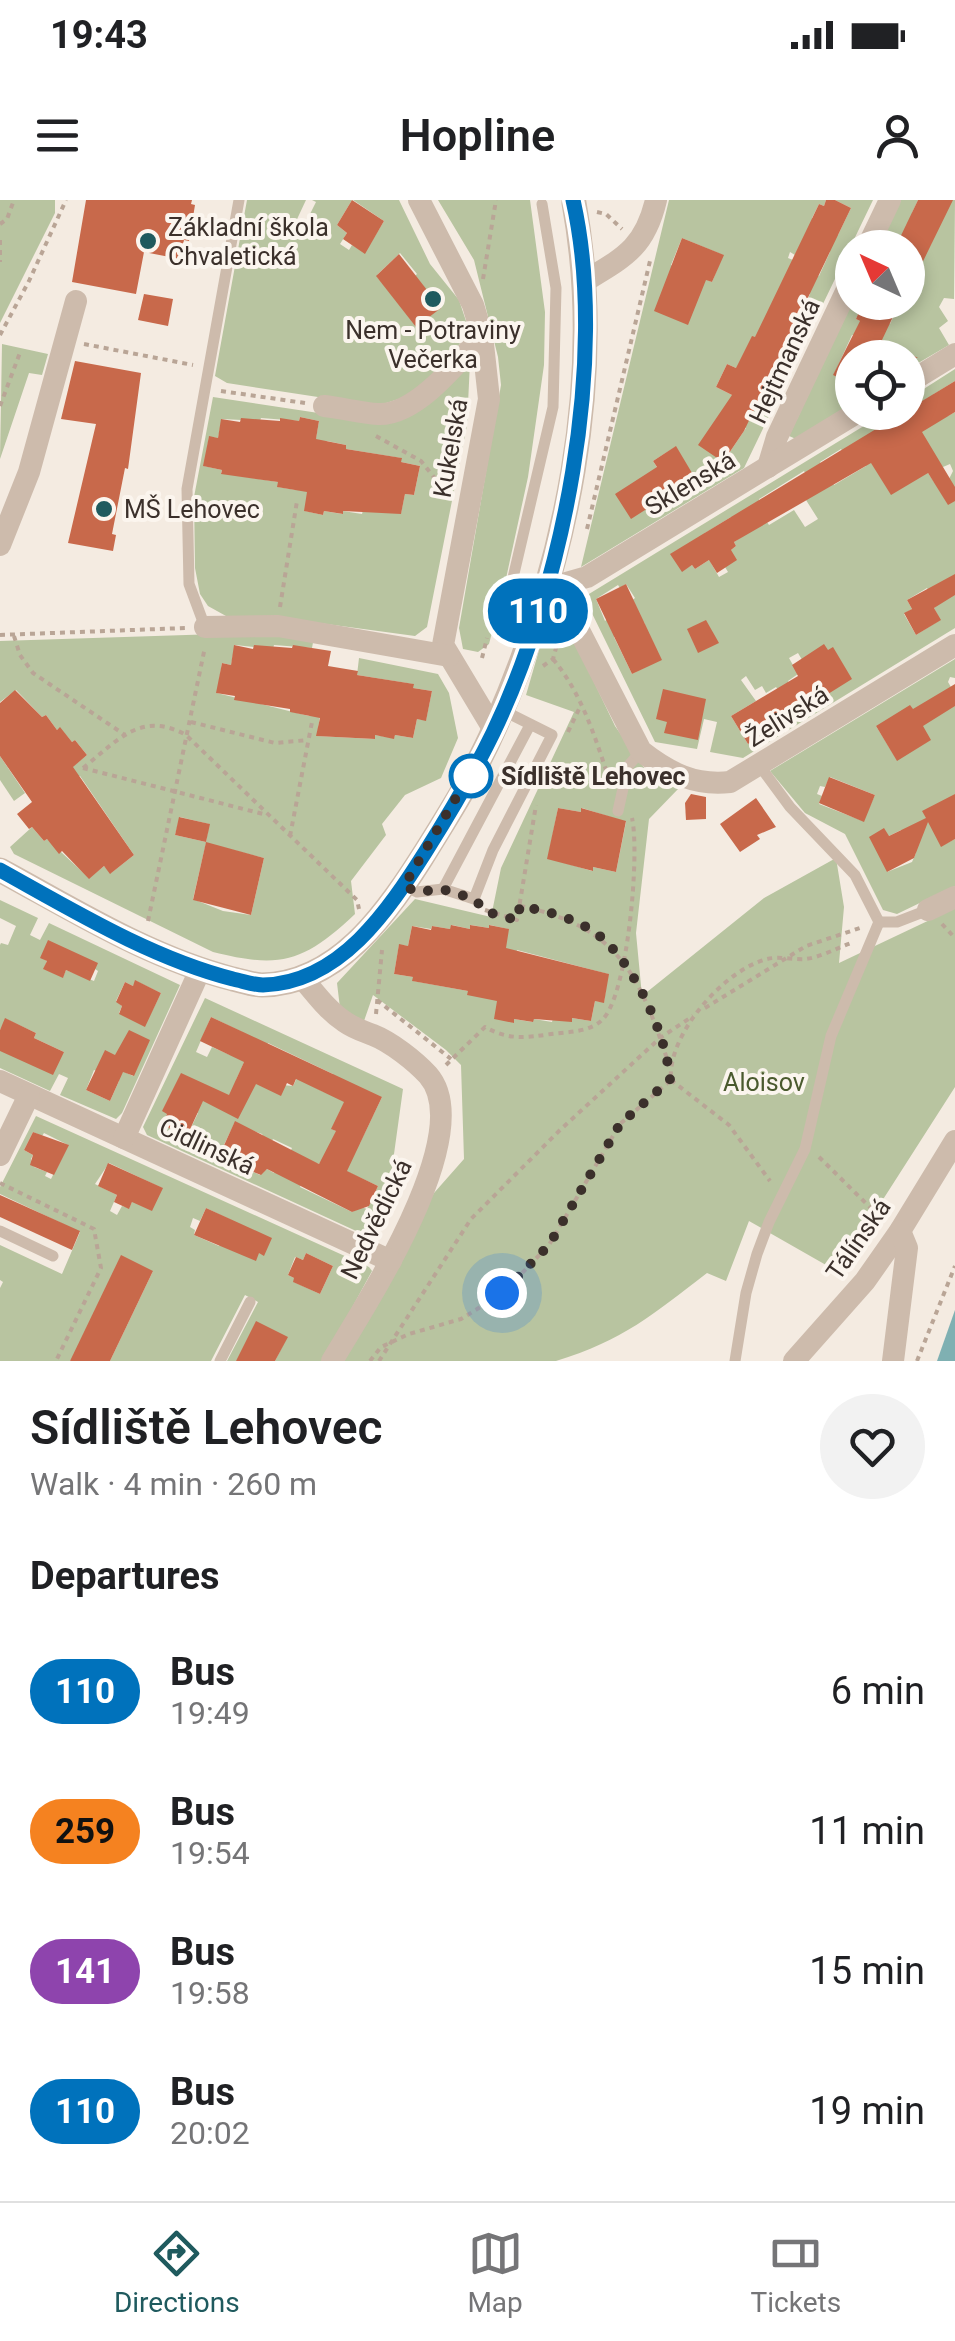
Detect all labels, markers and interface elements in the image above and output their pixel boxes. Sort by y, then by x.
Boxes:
text: 19:43 [50,13,148,57]
icon: menu [30,108,85,163]
icon: person [870,108,925,163]
text: Hopline [400,109,555,162]
place label: Základní škola Chvaletická [168,213,329,271]
marker: Základní škola Chvaletická [137,230,159,252]
north arrow [835,230,925,320]
map controls [835,230,925,430]
marker: Nem - Potraviny Večerka [422,288,444,310]
street label: Hejtmanská [743,294,826,428]
place label: Nem - Potraviny Večerka [345,316,521,374]
button: locate [835,340,925,430]
street label: Kukelská [428,396,473,500]
street label: Sklenská [640,445,741,522]
place label: MŠ Lehovec [124,494,260,524]
marker: MŠ Lehovec [93,498,115,520]
line badge: 110 [480,578,596,644]
text: 110 [508,591,568,632]
street label: Želivská [740,679,834,753]
marker: Sídliště Lehovec [450,755,492,797]
place label: Sídliště Lehovec [501,762,686,791]
park label: Aloisov [723,1068,805,1097]
street label: Cidlinská [155,1112,259,1181]
street label: Nedvědická [335,1154,418,1284]
street label: Tálínská [820,1193,897,1285]
your location [477,1268,527,1318]
button: heart [820,1394,925,1499]
text: Sídliště Lehovec [30,1399,383,1456]
text: Walk · 4 min · 260 m [30,1465,317,1503]
text: Departures [30,1554,220,1598]
text: Bus [170,1650,235,1694]
text: 6 min [831,1669,925,1713]
text: 110 [55,1671,115,1712]
text: 19:49 [170,1694,250,1732]
text: Bus [170,1790,235,1834]
text: 11 min [809,1809,925,1853]
text: 259 [55,1811,115,1852]
text: 19:54 [170,1834,250,1872]
text: Bus [170,1930,235,1974]
text: 15 min [809,1949,925,1993]
text: 141 [55,1951,115,1992]
text: 19:58 [170,1974,250,2012]
text: Bus [170,2070,235,2114]
text: 19 min [809,2089,925,2133]
text: 110 [55,2091,115,2132]
text: 20:02 [170,2114,250,2152]
tab: Directions [114,2226,240,2319]
tab: Map [467,2226,523,2319]
tab: Tickets [751,2226,841,2319]

